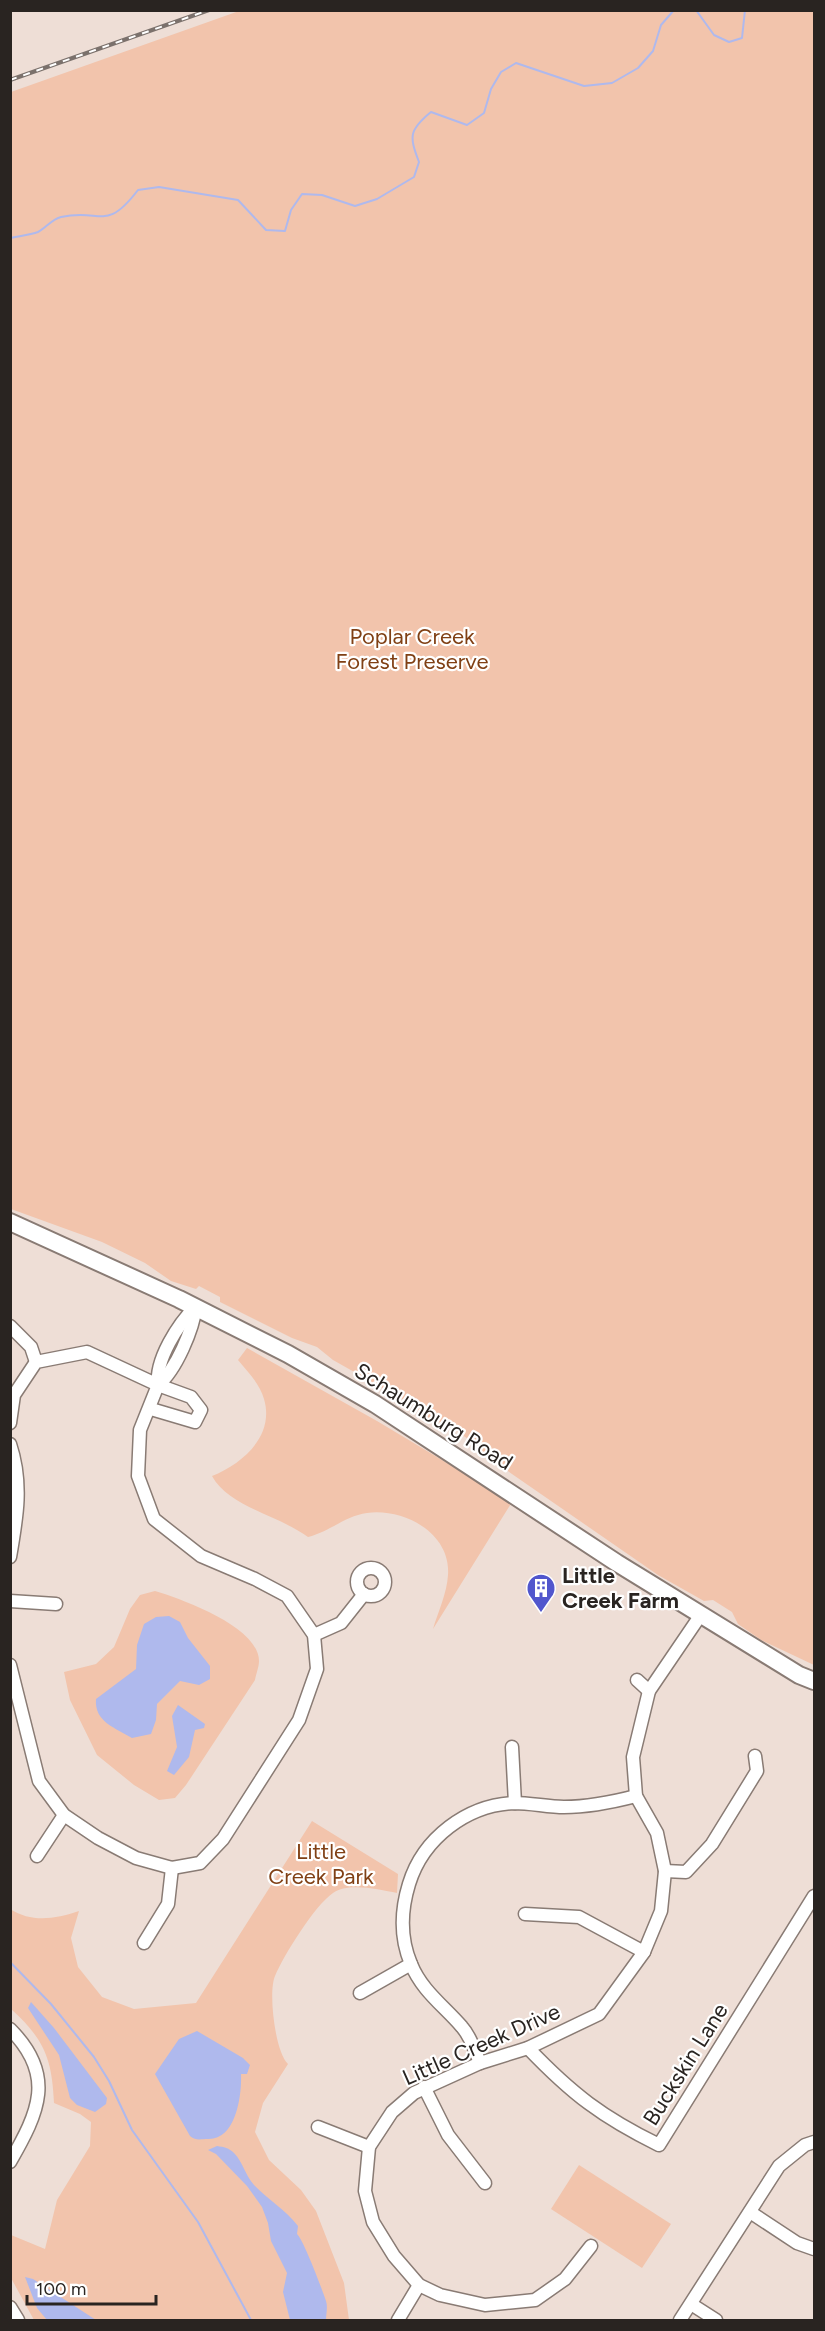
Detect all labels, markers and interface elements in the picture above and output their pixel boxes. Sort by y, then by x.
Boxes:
park label: Poplar Creek Forest Preserve [335,623,489,675]
street label: Schaumburg Road [350,1357,518,1476]
place label: Little Creek Farm [562,1562,679,1614]
building icon: Little Creek Farm [525,1572,557,1614]
park label: Little Creek Park [268,1838,374,1890]
street label: Little Creek Drive [398,1998,564,2091]
street label: Buckskin Lane [637,1998,734,2130]
scale bar [27,2268,156,2306]
text: 100 m [36,2278,86,2300]

